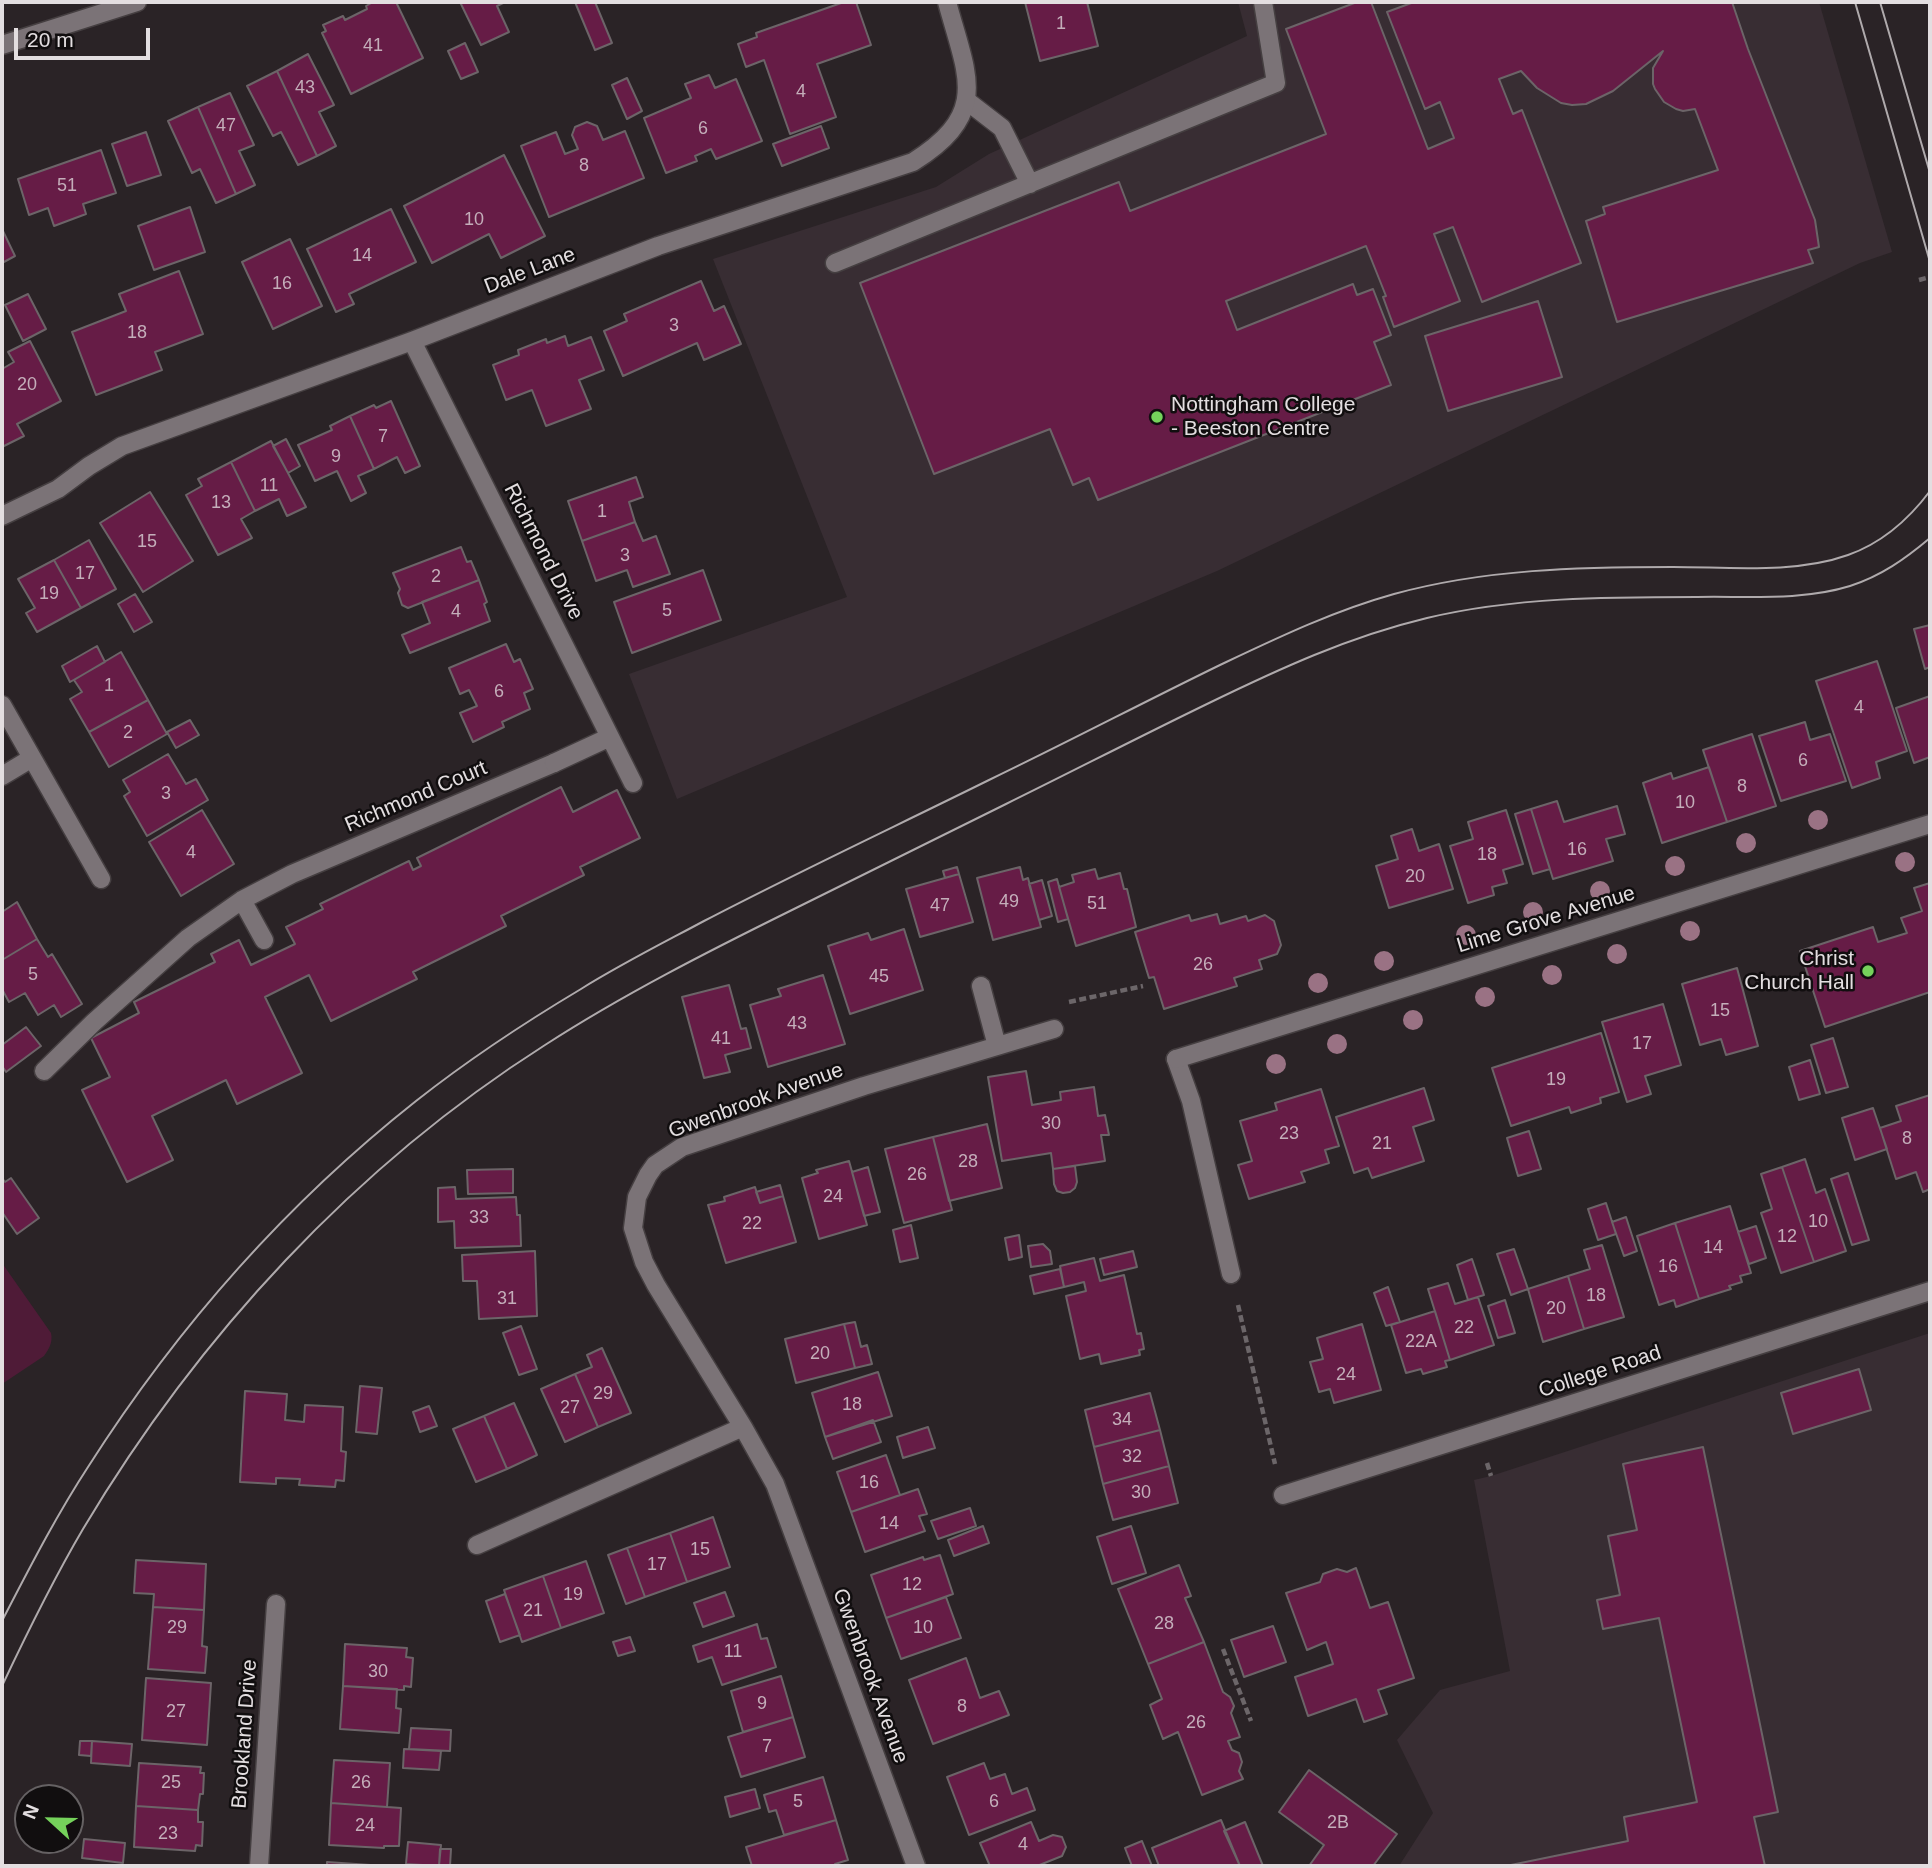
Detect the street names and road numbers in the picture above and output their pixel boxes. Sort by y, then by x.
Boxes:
street label: Dale Lane [481,242,579,300]
street label: Richmond Drive [498,480,588,624]
street label: Richmond Court [341,756,491,838]
street label: Lime Grove Avenue [1454,881,1638,959]
street label: Gwenbrook Avenue [665,1058,847,1144]
street label: College Road [1536,1340,1664,1404]
street label: Gwenbrook Avenue [827,1585,913,1767]
street label: Brookland Drive [227,1659,263,1809]

